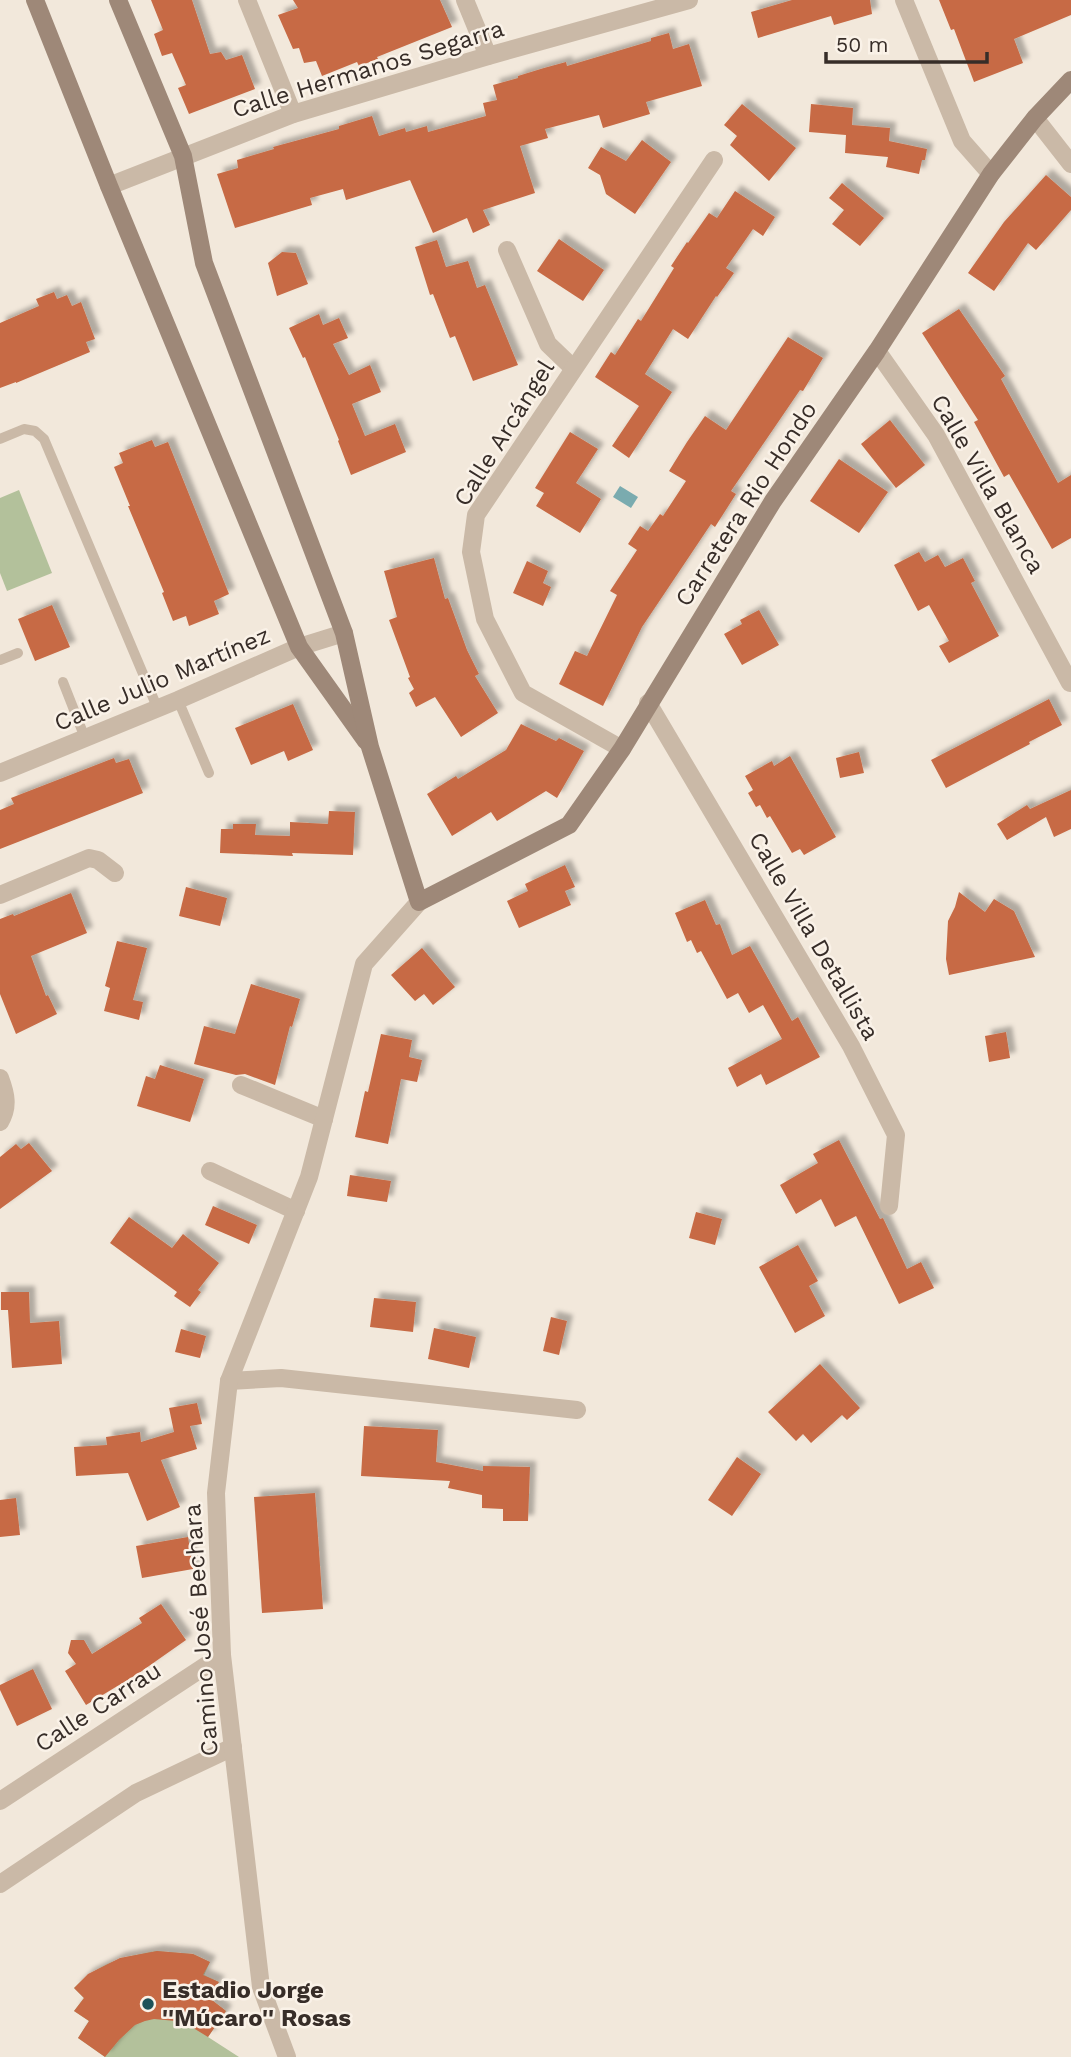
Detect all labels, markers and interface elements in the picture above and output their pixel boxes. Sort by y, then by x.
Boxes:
street label: Calle Hermanos Segarra [229,14,507,124]
scale bar [826,21,987,65]
text: 50 m [836,32,888,57]
street label: Calle Arcángel [448,354,560,511]
street label: Calle Villa Blanca [925,389,1051,579]
street label: Carretera Rio Hondo [669,396,823,612]
street label: Calle Julio Martínez [50,621,274,737]
street label: Calle Villa Detallista [743,827,885,1045]
street label: Camino José Bechara [178,1503,224,1757]
street label: Calle Carrau [30,1656,166,1758]
place label: Estadio Jorge ''Múcaro'' Rosas [162,1976,351,2032]
marker: Estadio Jorge ''Múcaro'' Rosas [140,1996,156,2012]

